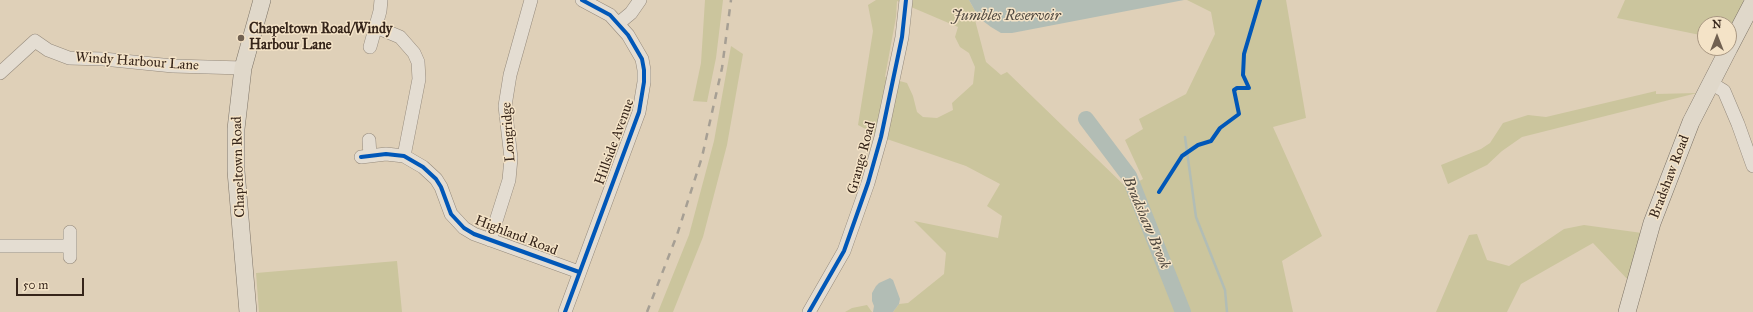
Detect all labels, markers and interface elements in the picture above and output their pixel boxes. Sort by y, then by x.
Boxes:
water label: Jumbles Reservoir [951,7,1061,25]
north arrow [1697,16,1737,56]
text: N [1712,18,1722,31]
place label: Chapeltown Road/Windy Harbour Lane [249,22,392,54]
marker: Chapeltown Road/Windy Harbour Lane [236,33,246,43]
street label: Windy Harbour Lane [75,49,199,75]
street label: Hillside Avenue [592,97,638,187]
street label: Longridge [499,101,519,163]
street label: Chapeltown Road [229,116,249,218]
street label: Grange Road [844,120,880,196]
street label: Bradshaw Road [1646,133,1694,221]
water label: Bradshaw Brook [1118,174,1174,272]
street label: Highland Road [472,212,560,260]
scale bar [18,270,86,296]
text: 50 m [23,278,48,292]

